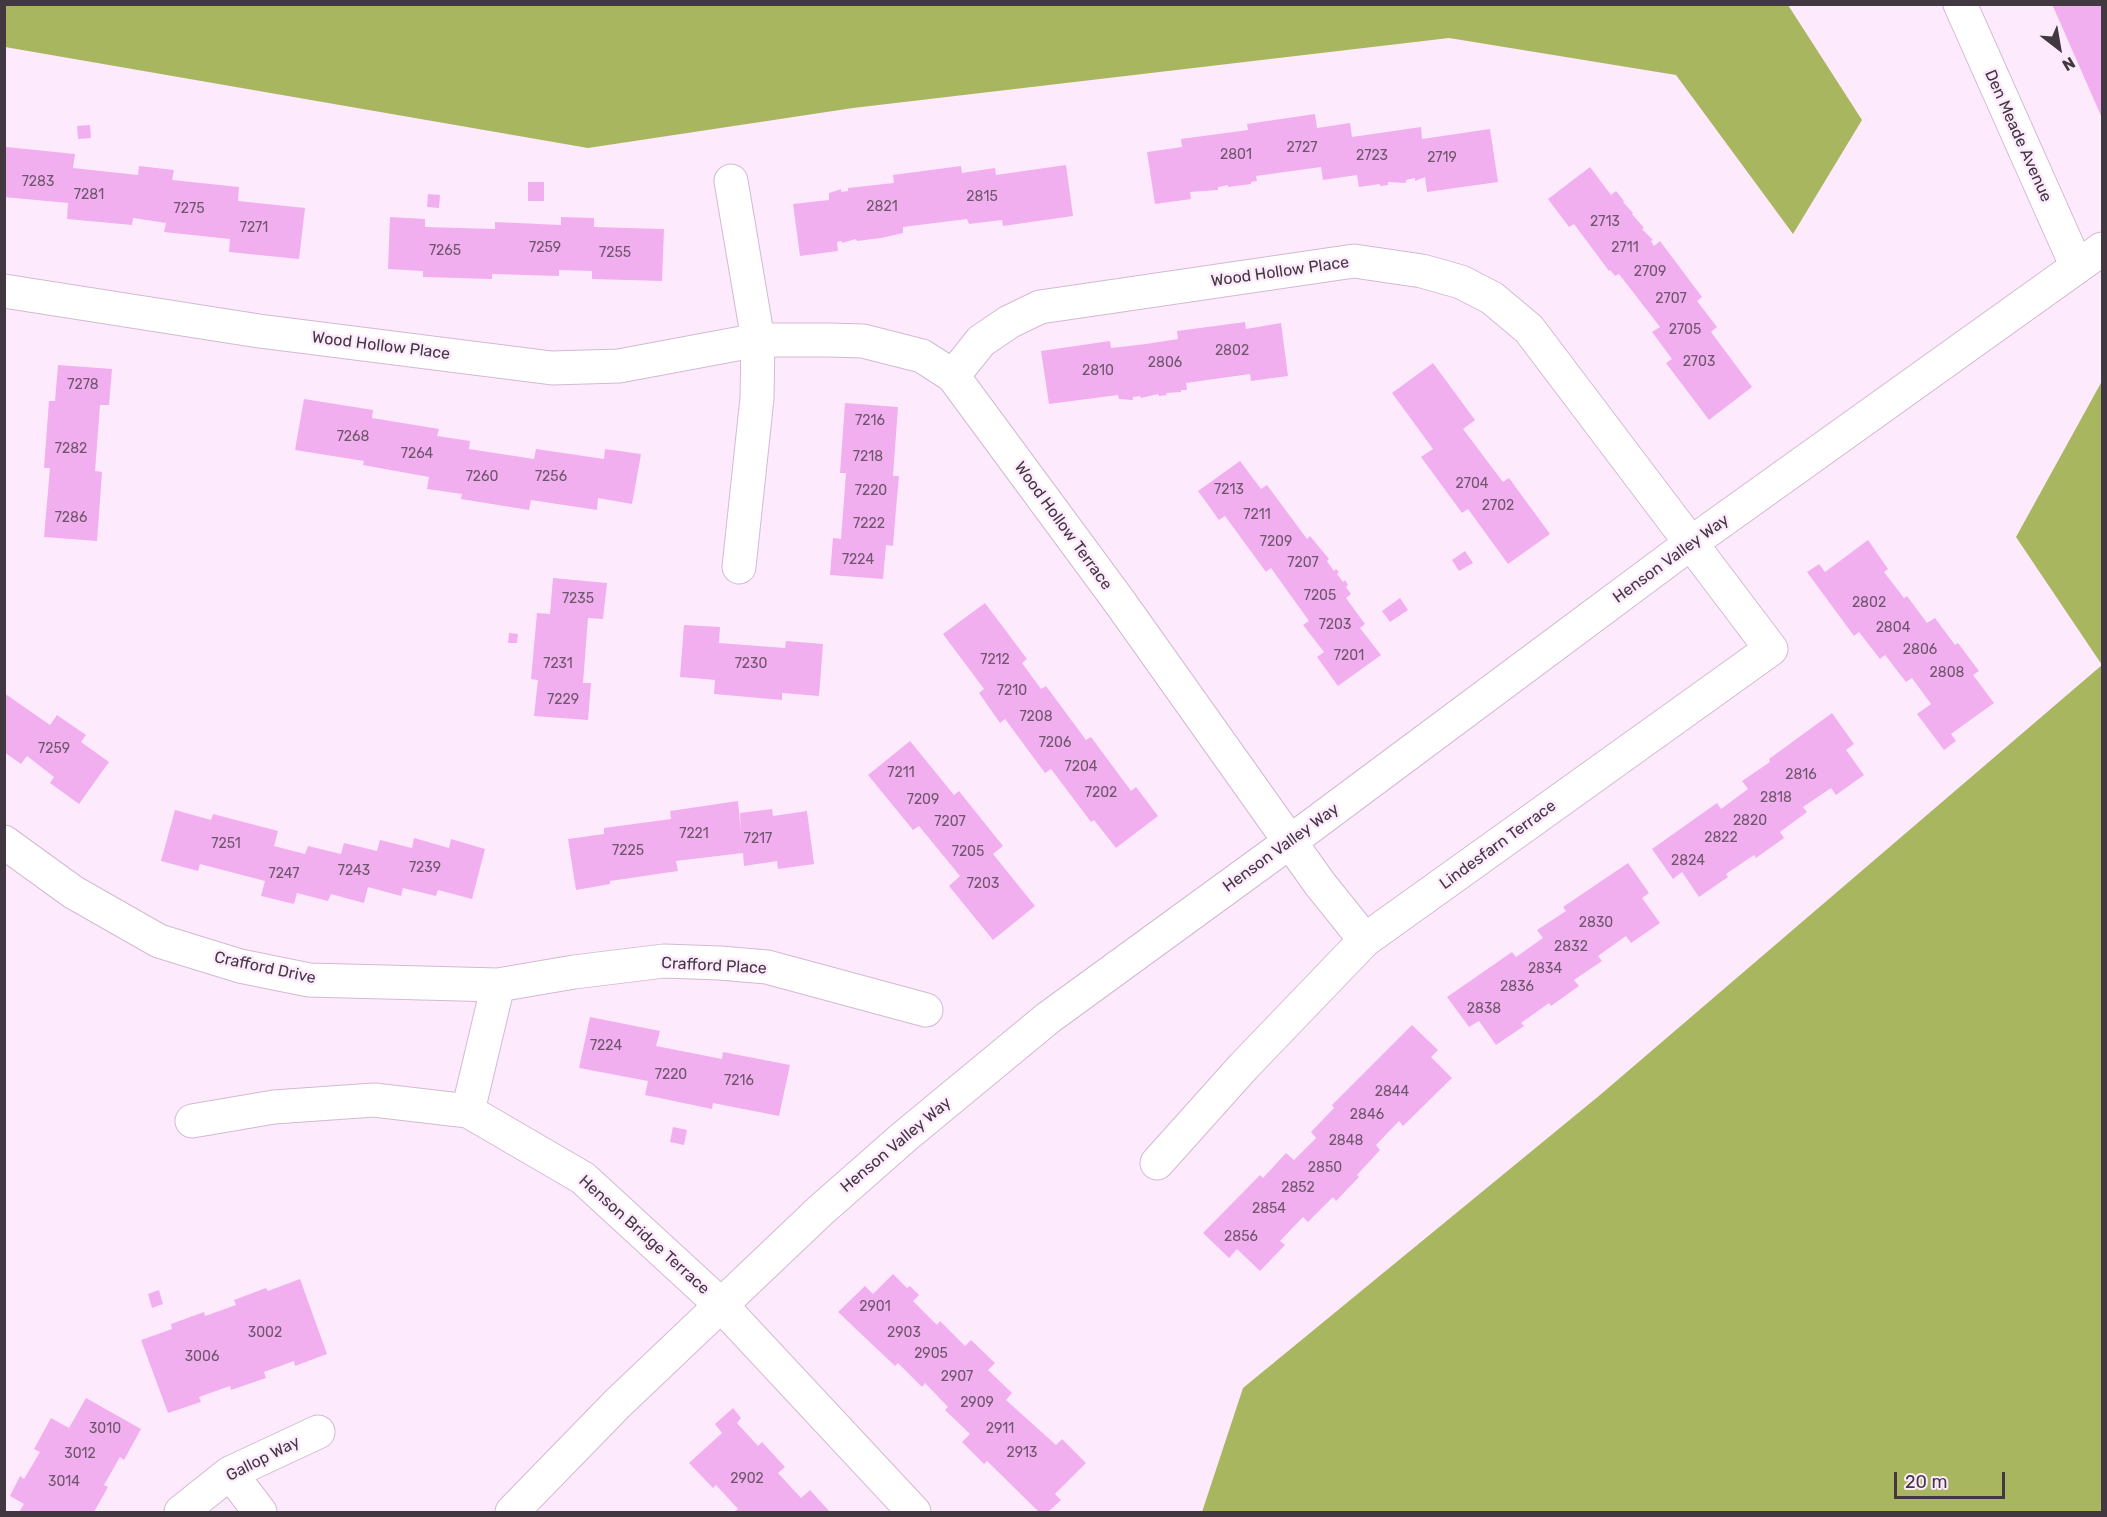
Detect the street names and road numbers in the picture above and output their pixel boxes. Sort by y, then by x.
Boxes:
street label: Den Meade Avenue [1980,67,2056,205]
street label: Wood Hollow Place [1210,253,1350,291]
street label: Wood Hollow Place [311,328,451,364]
street label: Wood Hollow Terrace [1010,458,1116,594]
street label: Henson Valley Way [1609,511,1733,607]
street label: Lindesfarn Terrace [1436,796,1560,894]
street label: Henson Valley Way [1219,800,1343,896]
street label: Crafford Drive [212,948,318,988]
street label: Crafford Place [661,954,767,978]
street label: Henson Valley Way [837,1093,955,1197]
street label: Henson Bridge Terrace [575,1171,713,1299]
street label: Gallop Way [223,1432,303,1486]

